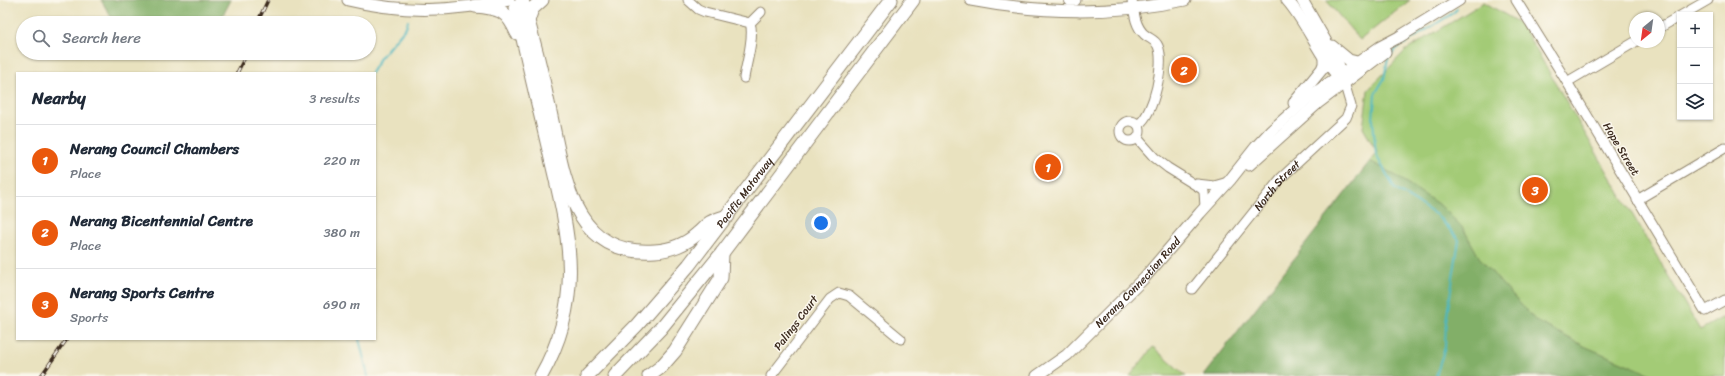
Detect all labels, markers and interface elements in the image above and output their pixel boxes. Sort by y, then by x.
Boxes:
north arrow [1629,12,1665,48]
map controls [1677,12,1713,120]
button: + [1677,12,1713,48]
search box [16,16,376,60]
text: Search here [62,25,141,51]
icon: search [30,27,52,49]
button: − [1677,48,1713,84]
pin: 2 [1171,55,1197,85]
text: Nearby [32,83,86,113]
button: layers [1677,84,1713,120]
text: 3 results [309,87,360,110]
street label: Hope Street [1597,119,1645,180]
text: Nerang Council Chambers [70,136,239,162]
text: 1 [42,149,48,172]
text: 220 m [323,149,360,172]
pin: 1 [1035,152,1061,182]
street label: Pacific Motorway [711,153,778,232]
street label: North Street [1249,155,1305,215]
text: Place [70,162,101,185]
pin: 3 [1522,175,1548,205]
text: Nerang Bicentennial Centre [70,208,253,234]
your location [811,213,831,233]
text: 2 [41,221,49,244]
text: 380 m [323,221,360,244]
street label: Nerang Connection Road [1090,232,1186,332]
text: Place [70,234,101,257]
text: Nerang Sports Centre [70,280,214,306]
street label: Palings Court [769,291,823,355]
text: 3 [41,293,49,316]
text: 690 m [323,293,360,316]
text: Sports [70,306,108,329]

